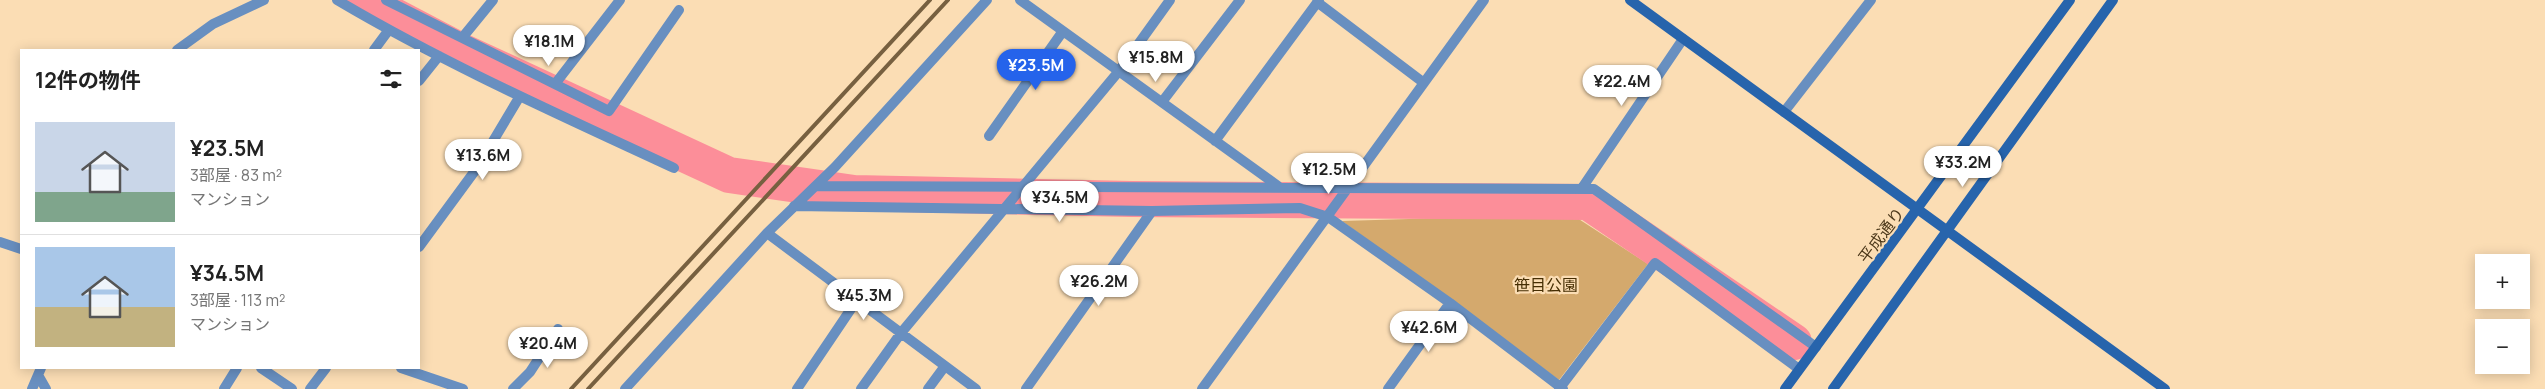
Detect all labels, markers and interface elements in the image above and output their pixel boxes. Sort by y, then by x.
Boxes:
pin: ¥18.1M [508,24,590,67]
text: ¥18.1M [524,30,574,52]
pin: ¥15.8M [1115,41,1197,83]
text: ¥15.8M [1129,46,1183,68]
pin: ¥23.5M [995,48,1077,91]
text: ¥23.5M [1008,54,1064,76]
pin: ¥22.4M [1581,64,1663,107]
icon: filters [377,65,405,93]
text: 12件の物件 [35,66,141,94]
text: ¥22.4M [1593,70,1651,92]
text: ¥23.5M [190,134,264,162]
pin: ¥13.6M [442,138,524,181]
icon: home [75,142,135,202]
text: ¥13.6M [456,144,510,166]
pin: ¥33.2M [1922,146,2004,188]
text: ¥33.2M [1935,151,1991,173]
pin: ¥12.5M [1288,152,1370,195]
text: ¥12.5M [1302,158,1356,180]
text: 3部屋 · 83 m² [190,164,282,186]
pin: ¥34.5M [1019,180,1101,223]
text: ¥34.5M [1032,186,1088,208]
text: マンション [190,188,270,210]
street label: 平成通り [1853,203,1909,267]
map controls [2475,254,2530,374]
button: + [2475,254,2530,309]
text: ¥34.5M [190,259,264,287]
pin: ¥26.2M [1058,264,1140,307]
icon: home [75,267,135,327]
text: ¥26.2M [1070,270,1128,292]
park label: 笹目公園 [1514,274,1578,296]
pin: ¥45.3M [823,278,905,321]
text: ¥45.3M [836,284,892,306]
text: 3部屋 · 113 m² [190,289,285,311]
pin: ¥42.6M [1388,310,1470,353]
text: マンション [190,313,270,335]
text: ¥42.6M [1401,316,1457,338]
button: − [2475,319,2530,374]
pin: ¥20.4M [507,326,589,369]
text: ¥20.4M [519,332,577,354]

